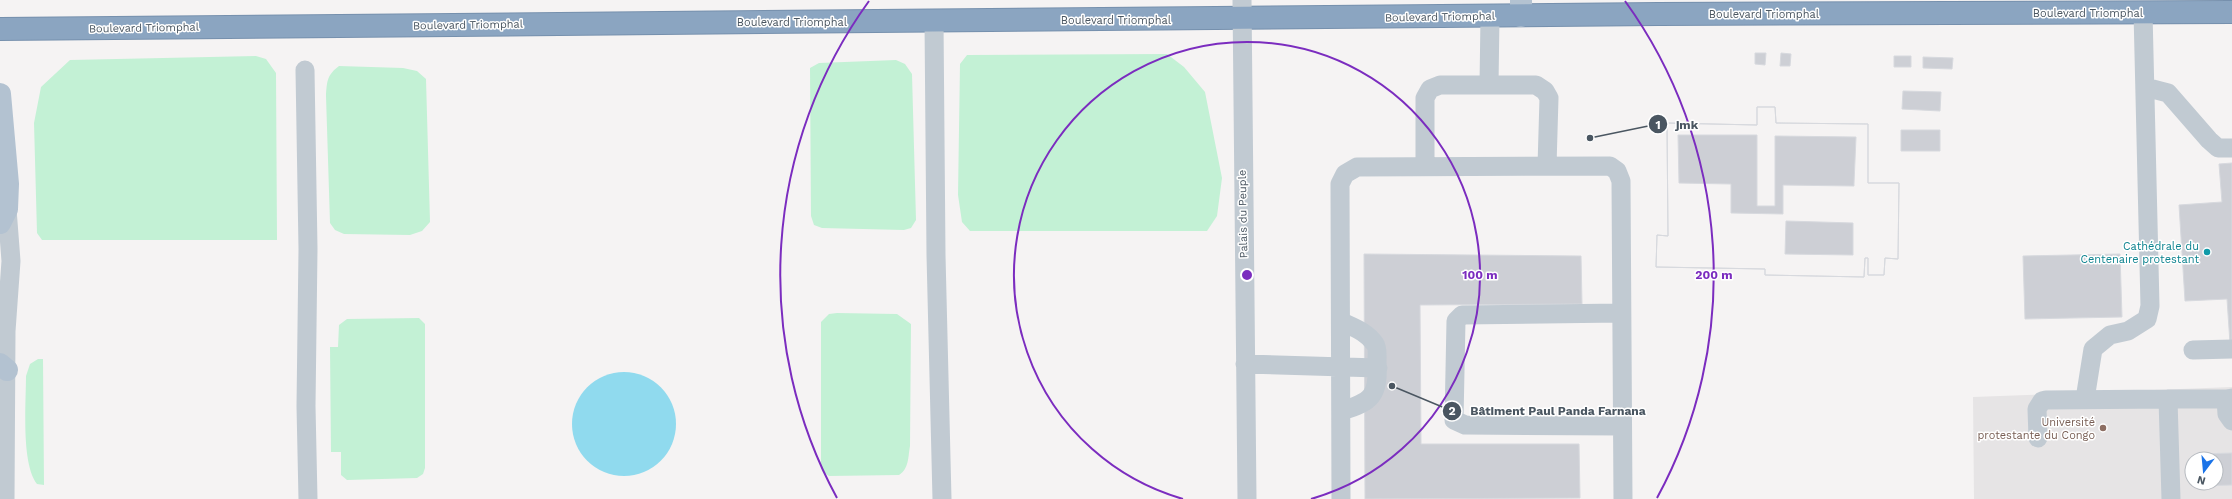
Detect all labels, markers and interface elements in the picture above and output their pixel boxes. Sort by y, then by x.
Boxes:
street label: Boulevard Triomphal [2033,7,2144,20]
street label: Boulevard Triomphal [1709,8,1820,21]
street label: Boulevard Triomphal [1385,10,1496,24]
street label: Boulevard Triomphal [1061,14,1172,27]
street label: Boulevard Triomphal [737,16,848,29]
street label: Boulevard Triomphal [413,18,524,32]
street label: Boulevard Triomphal [89,21,200,35]
callout: jmk [1648,112,1706,136]
text: 1 [1655,118,1661,132]
text: jmk [1674,118,1699,132]
street label: Palais du Peuple [1236,169,1250,259]
place label: Cathédrale du Centenaire protestant [2080,240,2199,266]
marker: Cathédrale du Centenaire protestant [2202,247,2212,257]
centre of rings [1240,268,1254,282]
text: 100 m [1462,268,1498,282]
text: 200 m [1695,268,1733,282]
callout: Bâtiment Paul Panda Farnana [1442,399,1654,423]
text: 2 [1448,404,1456,418]
text: Bâtiment Paul Panda Farnana [1470,404,1646,418]
place label: Université protestante du Congo [1977,416,2095,442]
marker: Université protestante du Congo [2098,423,2108,433]
north arrow [2184,451,2224,491]
text: N [2196,473,2207,488]

